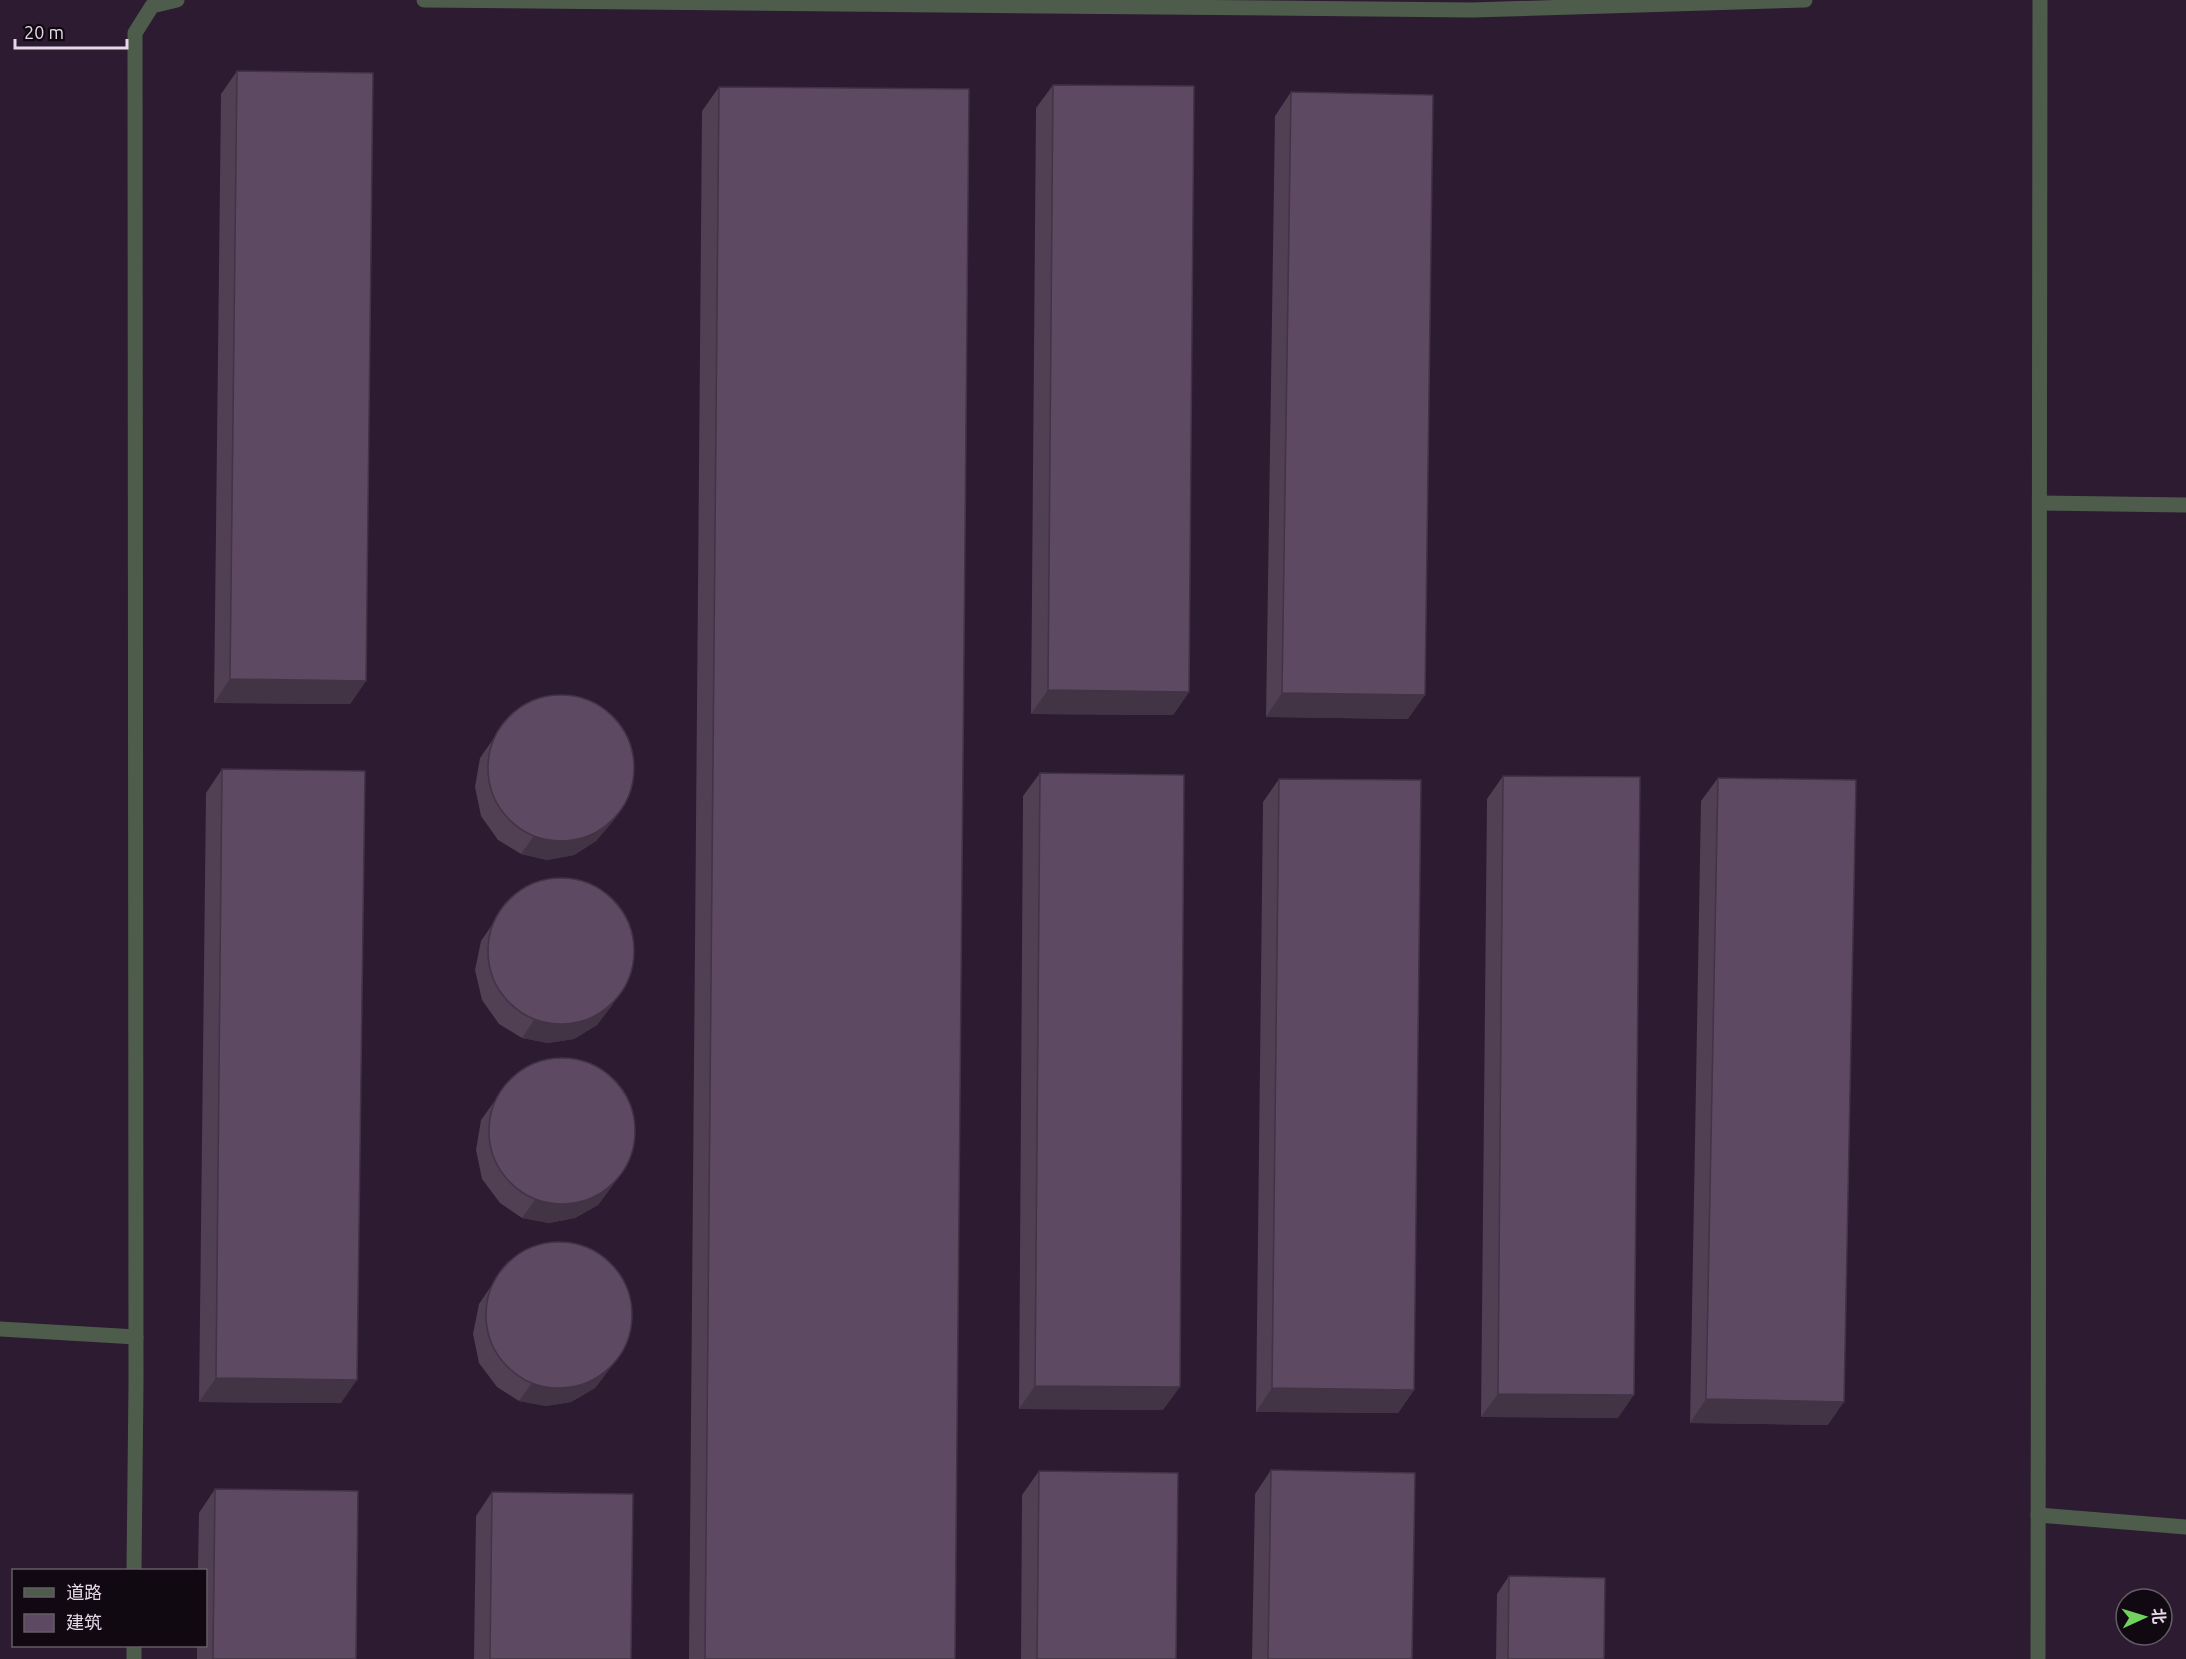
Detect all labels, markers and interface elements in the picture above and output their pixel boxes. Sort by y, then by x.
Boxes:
scale bar [15,12,128,50]
text: 20 m [24,22,64,42]
legend [12,1569,207,1647]
text: 道路 [66,1582,102,1602]
north arrow [2114,1587,2174,1647]
text: 北 [2149,1607,2169,1625]
text: 建筑 [66,1612,102,1632]

